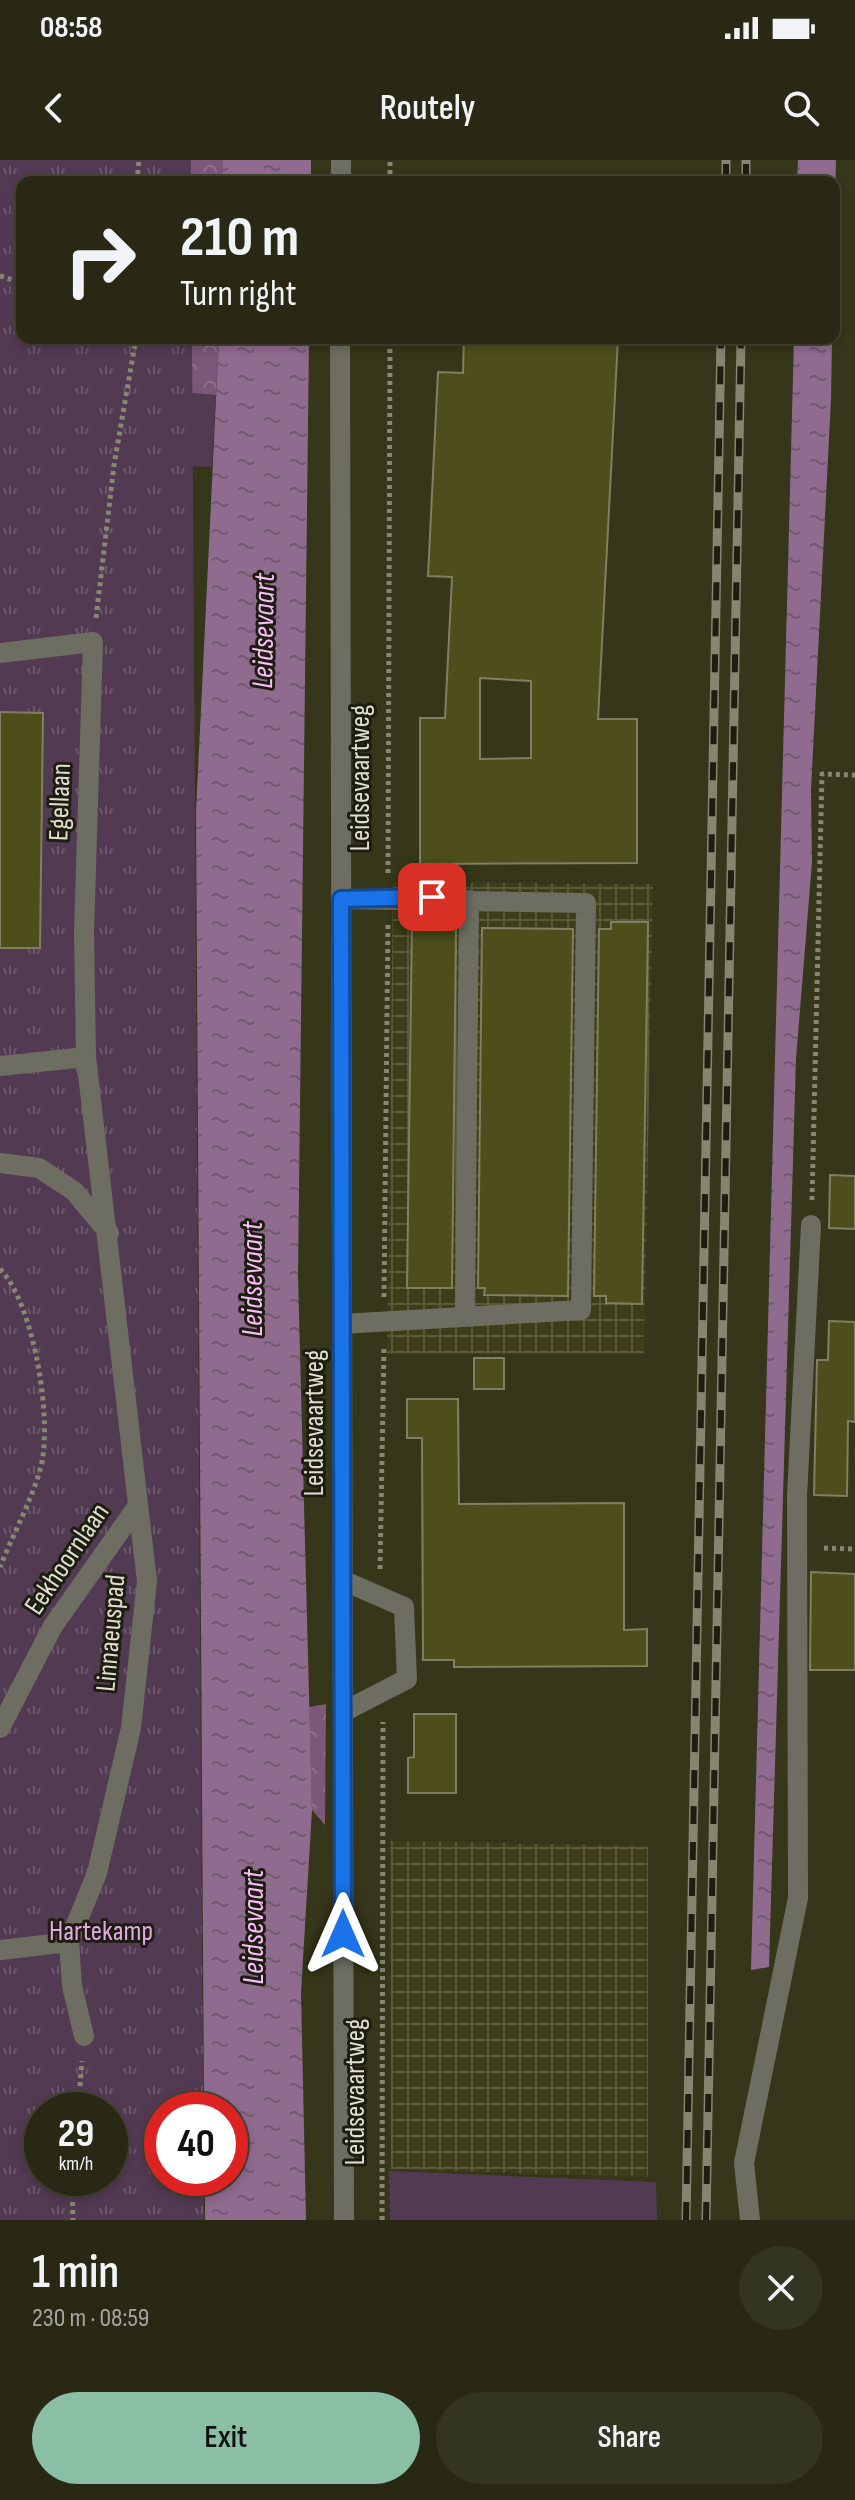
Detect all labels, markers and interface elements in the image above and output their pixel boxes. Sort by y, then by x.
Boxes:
text: 08:58 [40,10,102,46]
icon: back [32,86,76,130]
icon: search [779,86,823,130]
text: Routely [380,87,475,130]
text: 210 m [180,205,299,272]
icon: right [48,208,152,312]
text: Turn right [180,273,297,316]
water label: Leidsevaart [245,572,283,689]
street label: Leidsevaartweg [344,705,377,851]
street label: Egellaan [42,763,78,841]
pin [398,863,466,931]
icon: arrive [410,875,454,919]
water label: Leidsevaart [235,1220,271,1337]
street label: Leidsevaartweg [298,1350,331,1496]
street label: Eekhoornlaan [18,1497,116,1621]
street label: Linnaeuspad [89,1573,133,1693]
water label: Leidsevaart [236,1868,272,1985]
position arrow [301,1892,385,1976]
park label: Hartekamp [49,1915,153,1948]
street label: Leidsevaartweg [339,2019,372,2165]
speed limit sign: 40 [144,2092,248,2196]
text: 29 [58,2110,94,2158]
text: km/h [59,2152,93,2176]
text: 1 min [32,2244,119,2301]
button: close [739,2246,823,2330]
text: 230 m · 08:59 [32,2303,149,2334]
button: Exit [32,2392,420,2484]
button: Share [436,2392,823,2484]

